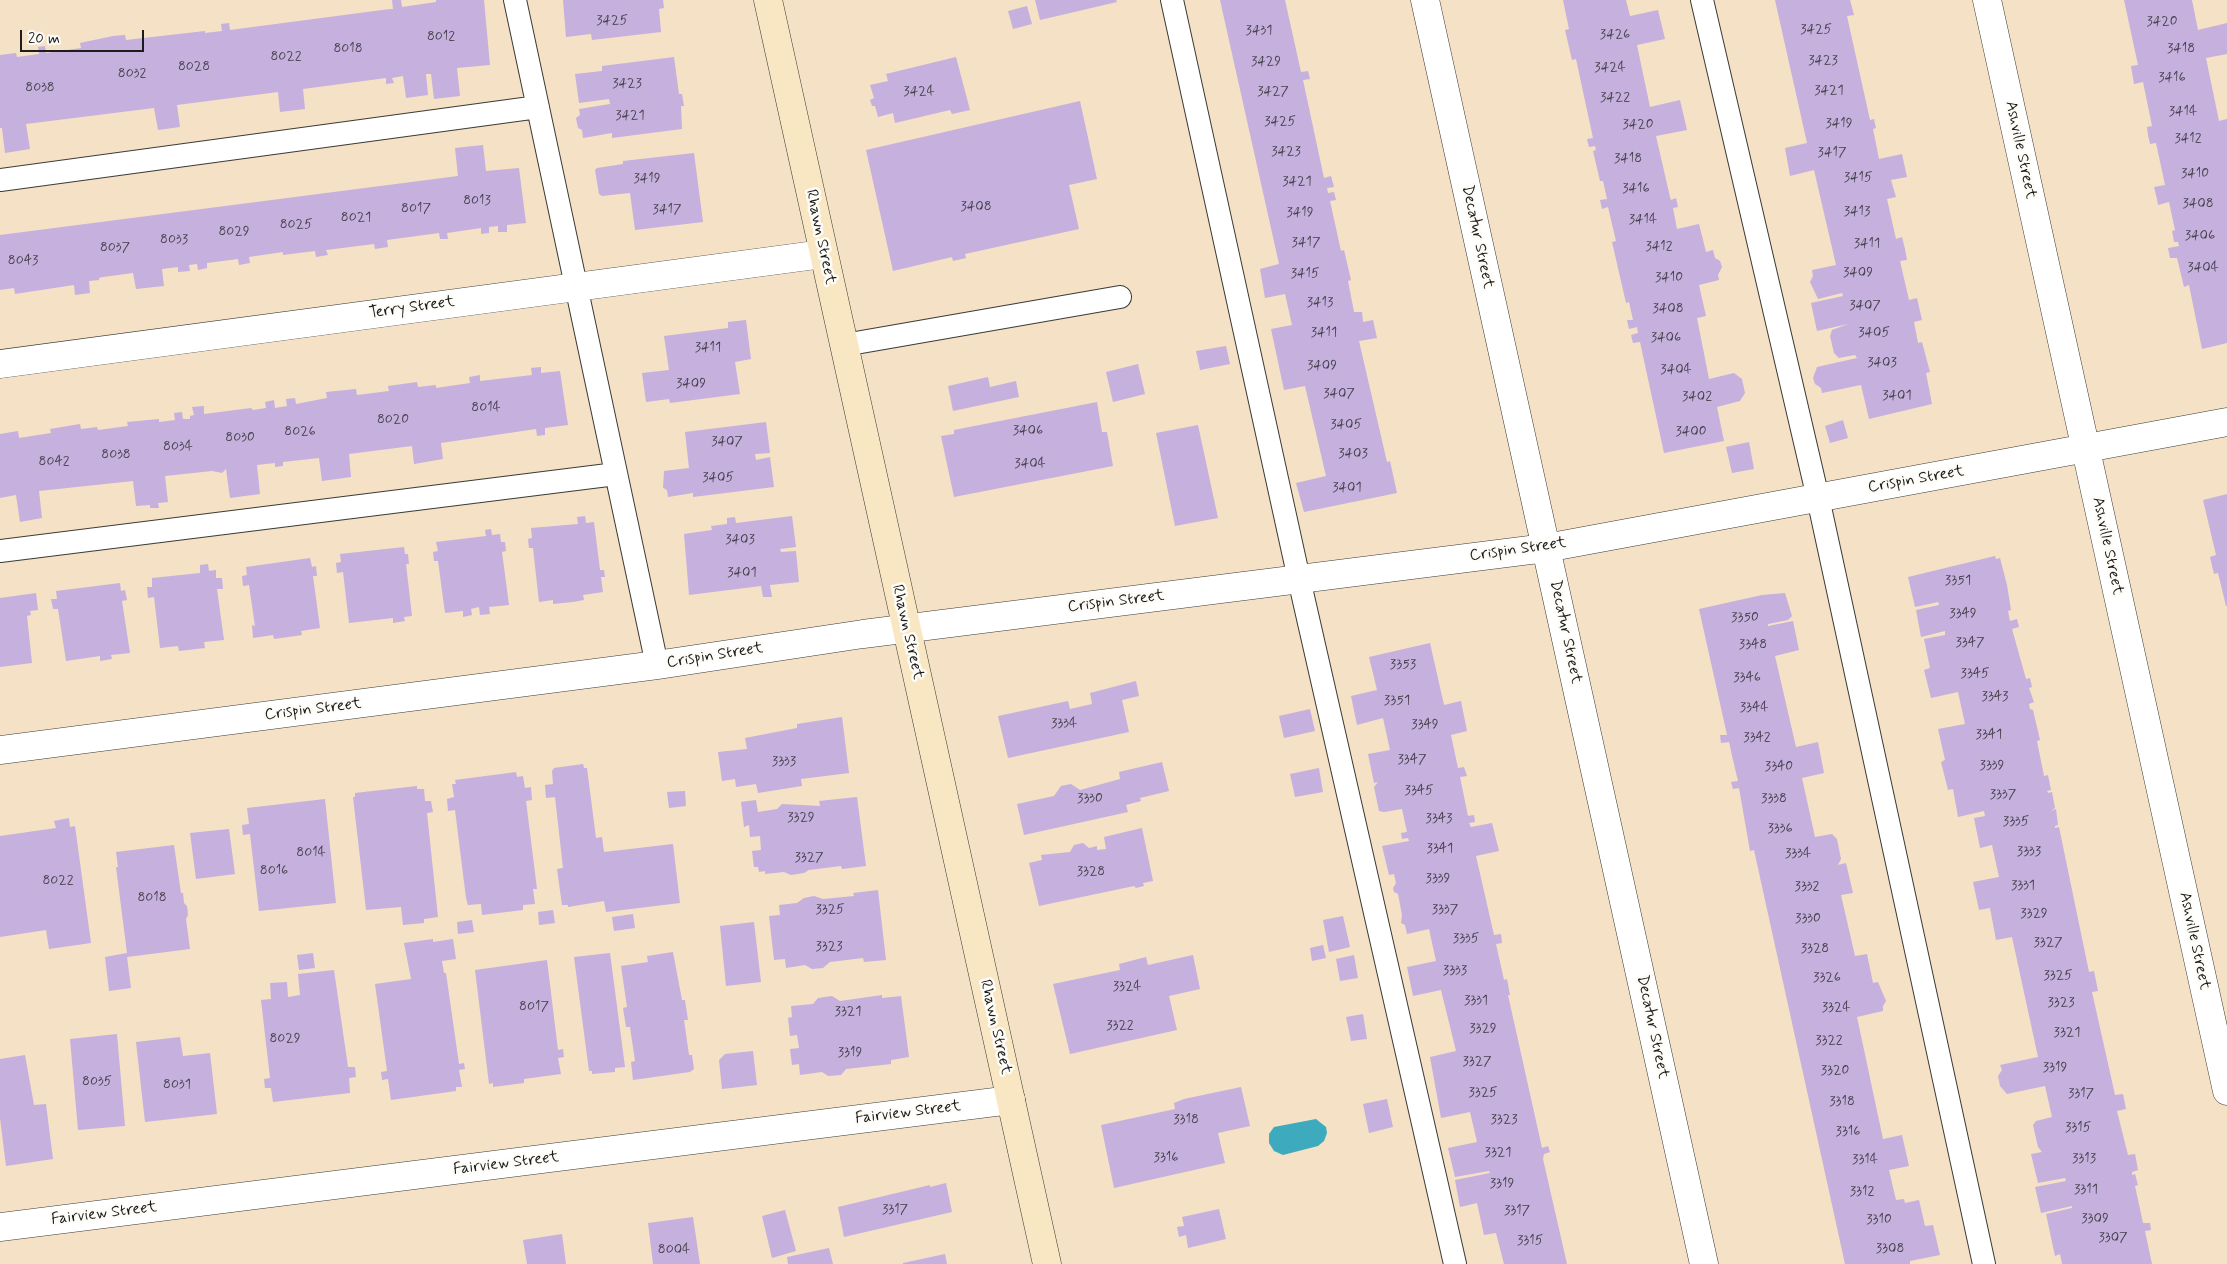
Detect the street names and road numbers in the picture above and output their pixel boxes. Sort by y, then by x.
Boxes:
street label: Ashville Street [2000,99,2040,201]
street label: Decatur Street [1457,183,1497,291]
street label: Rhawn Street [801,188,839,286]
street label: Terry Street [368,293,456,323]
street label: Crispin Street [1866,462,1966,498]
street label: Ashville Street [2087,495,2127,597]
street label: Crispin Street [1469,534,1567,566]
street label: Decatur Street [1545,578,1585,686]
street label: Rhawn Street [887,583,927,681]
street label: Crispin Street [1067,587,1165,617]
street label: Crispin Street [665,639,765,673]
street label: Crispin Street [264,695,362,725]
street label: Ashville Street [2174,890,2214,992]
street label: Decatur Street [1632,973,1672,1081]
street label: Rhawn Street [975,978,1015,1076]
street label: Fairview Street [854,1097,962,1129]
street label: Fairview Street [452,1148,560,1180]
street label: Fairview Street [50,1198,158,1230]

